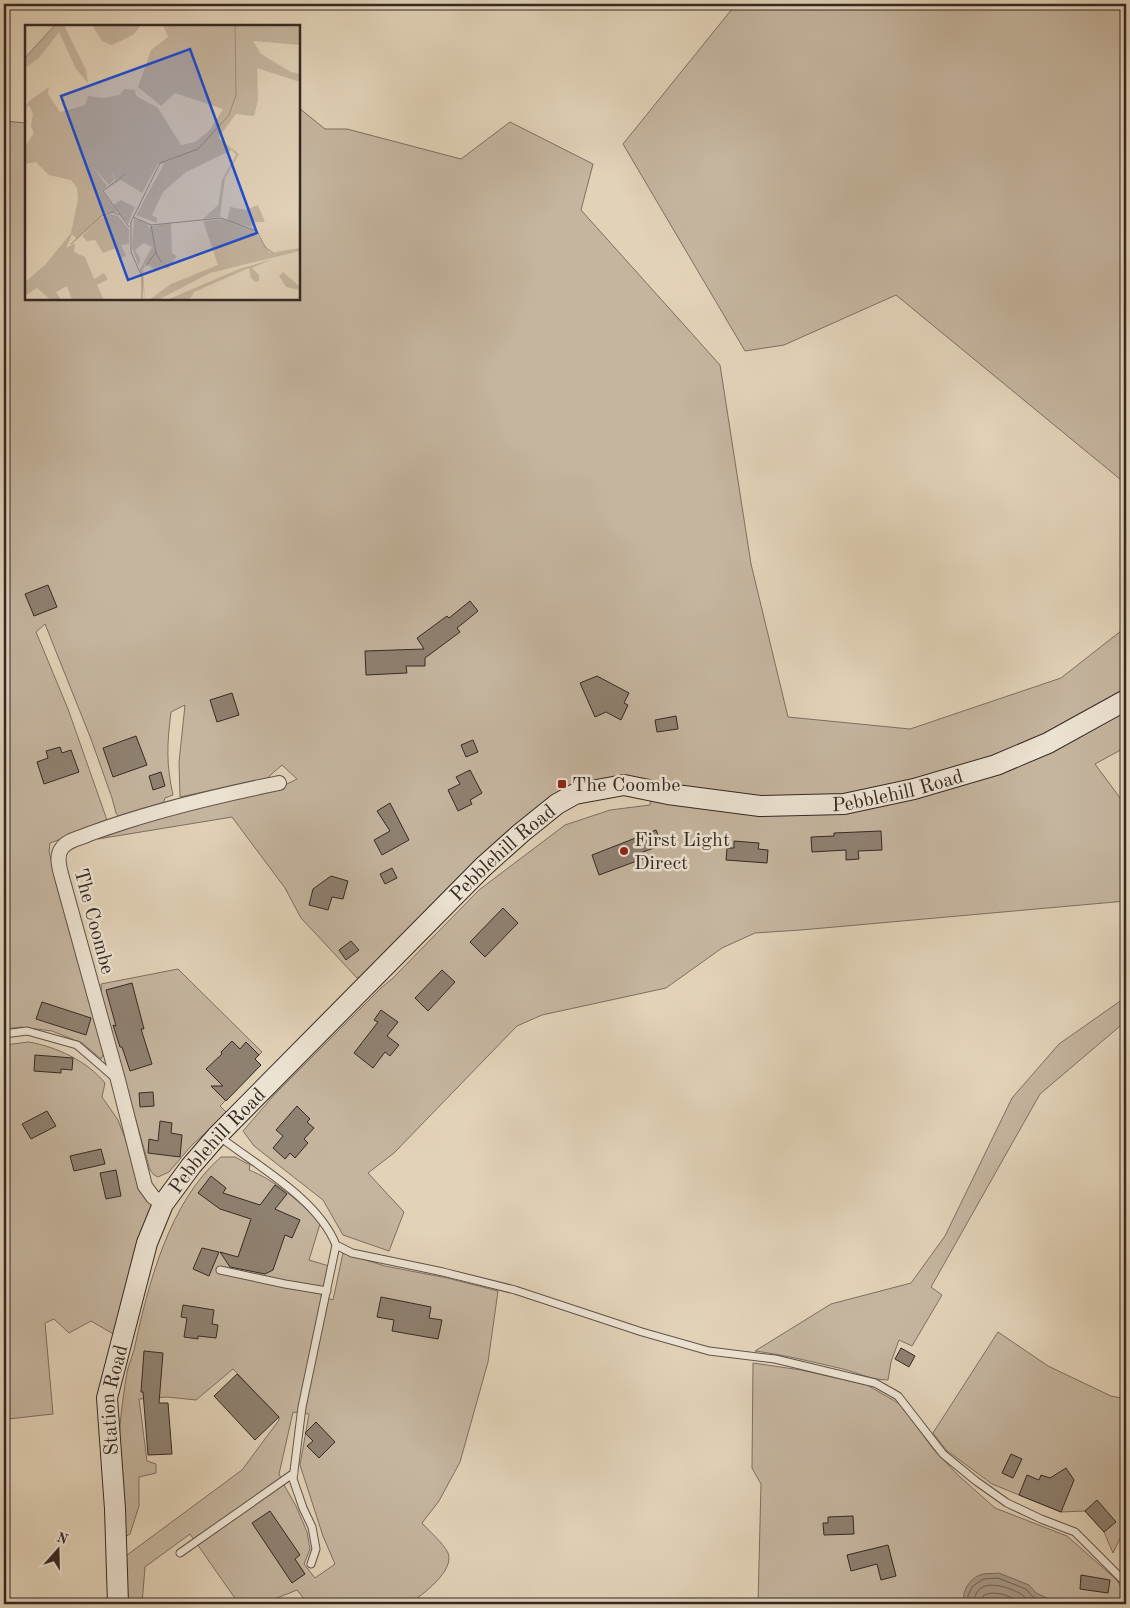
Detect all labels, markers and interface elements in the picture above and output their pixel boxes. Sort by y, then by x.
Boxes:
inset map [25,25,300,300]
street label: Pebblehill Road [832,767,966,816]
place label: The Coombe [572,776,681,796]
marker: The Coombe [556,778,568,790]
street label: Pebblehill Road [447,801,560,906]
place label: First Light Direct [634,831,730,874]
marker: First Light Direct [618,845,630,857]
street label: The Coombe [69,867,117,977]
street label: Pebblehill Road [166,1085,270,1198]
street label: Station Road [99,1343,132,1456]
north arrow [32,1526,82,1576]
text: N [55,1530,70,1547]

